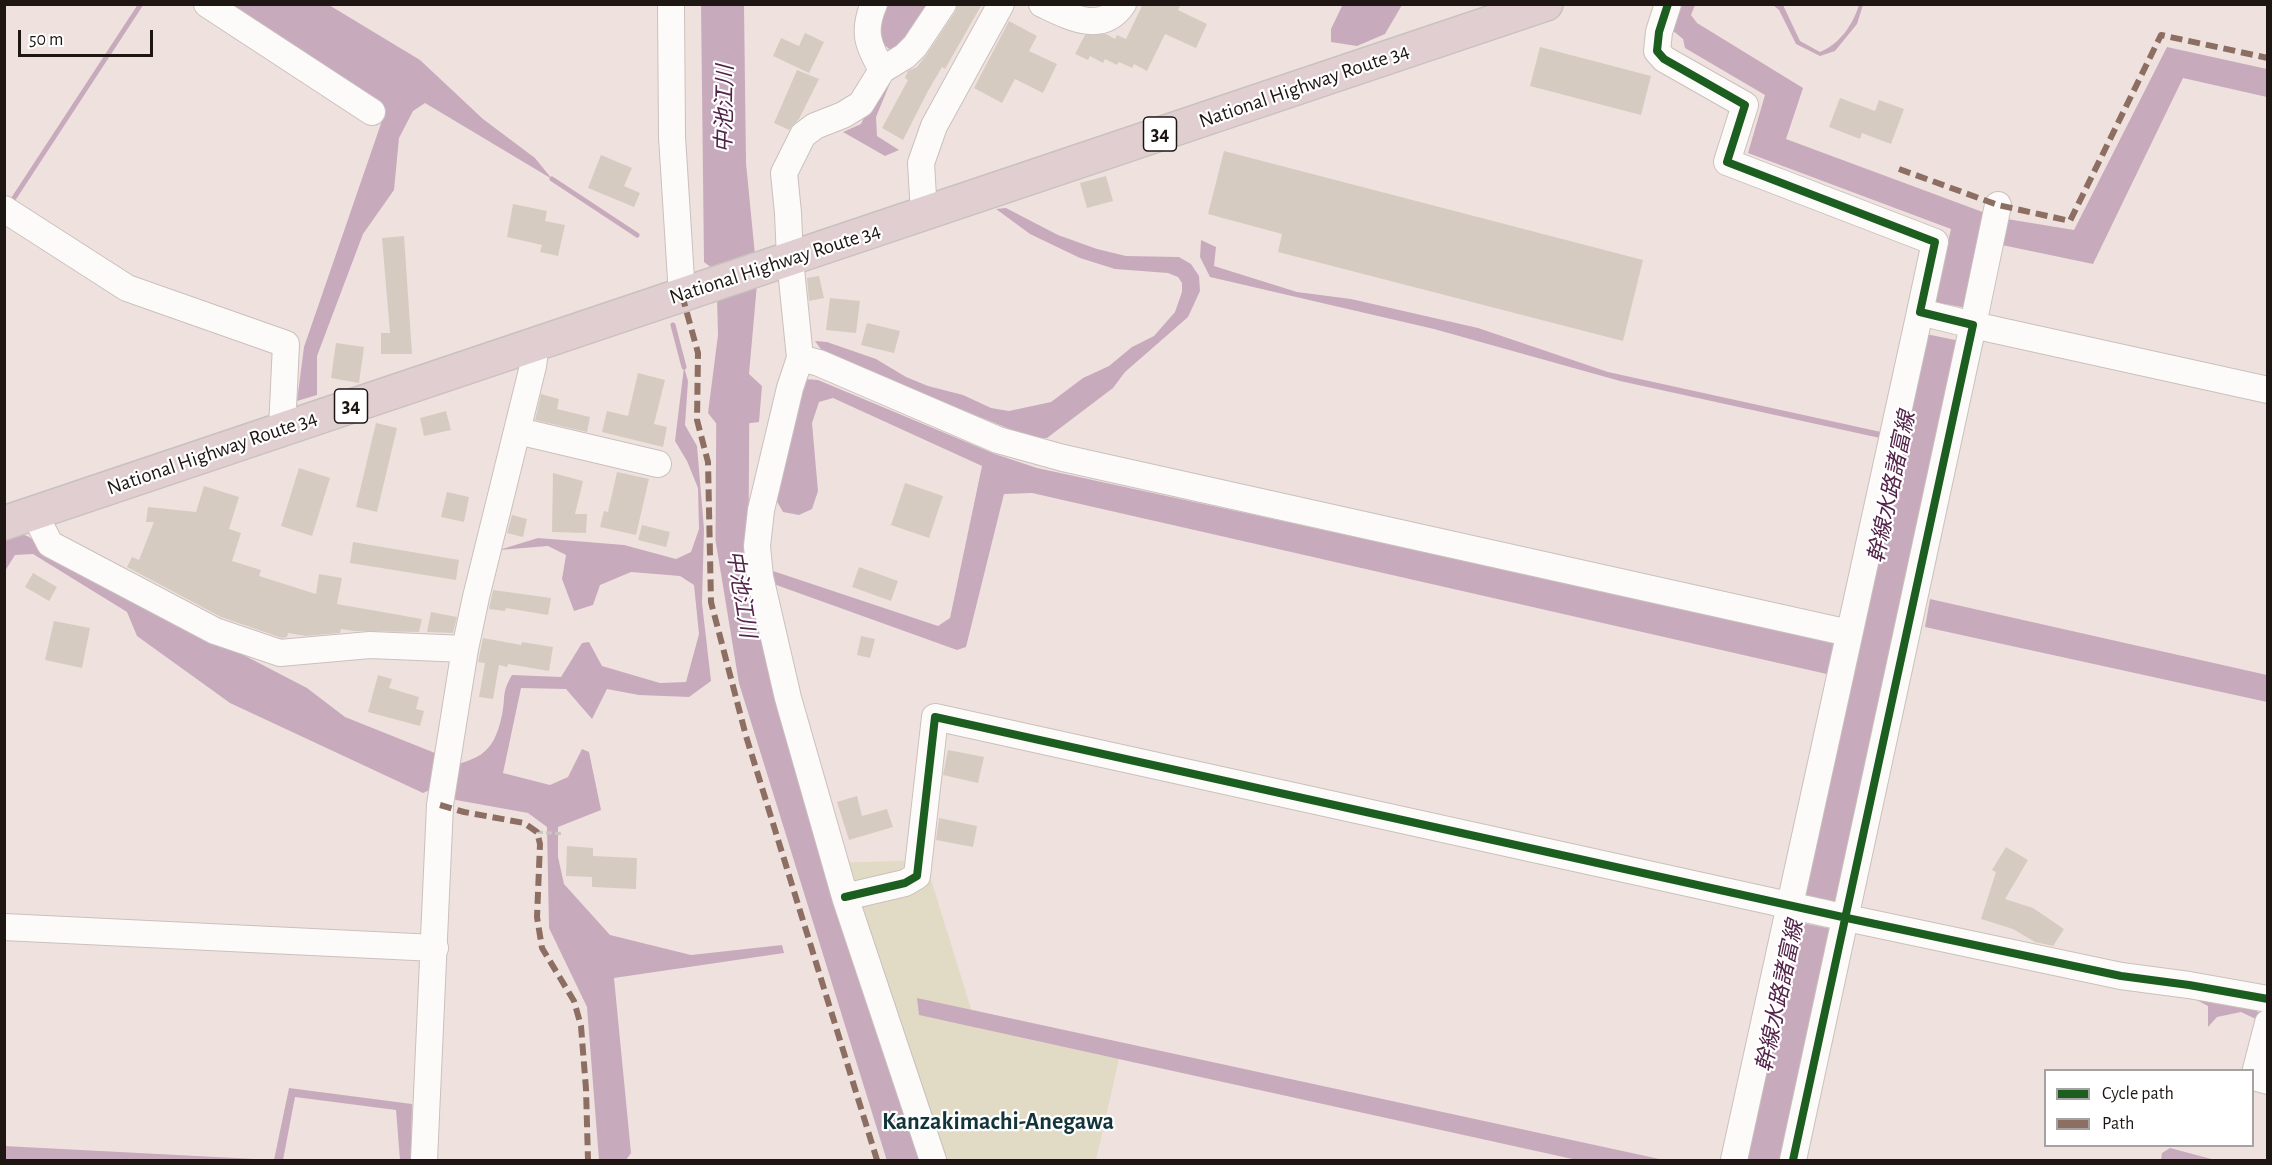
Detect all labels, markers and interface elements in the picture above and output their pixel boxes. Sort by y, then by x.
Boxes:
scale bar [21,18,156,56]
text: 50 m [29,31,63,49]
street label: National Highway Route 34 [1196,38,1412,134]
water label: 中池江川 [711,65,739,153]
road number: 34 [1144,117,1176,151]
street label: National Highway Route 34 [666,218,884,310]
road number: 34 [334,389,368,423]
street label: National Highway Route 34 [104,405,320,501]
water label: 幹線水路諸富線 [1863,409,1921,565]
water label: 中池江川 [721,548,761,640]
water label: 幹線水路諸富線 [1751,918,1809,1074]
legend [2044,1069,2254,1147]
text: Cycle path [2102,1085,2174,1103]
district label: Kanzakimachi-Anegawa [882,1108,1114,1136]
text: Path [2102,1115,2134,1133]

